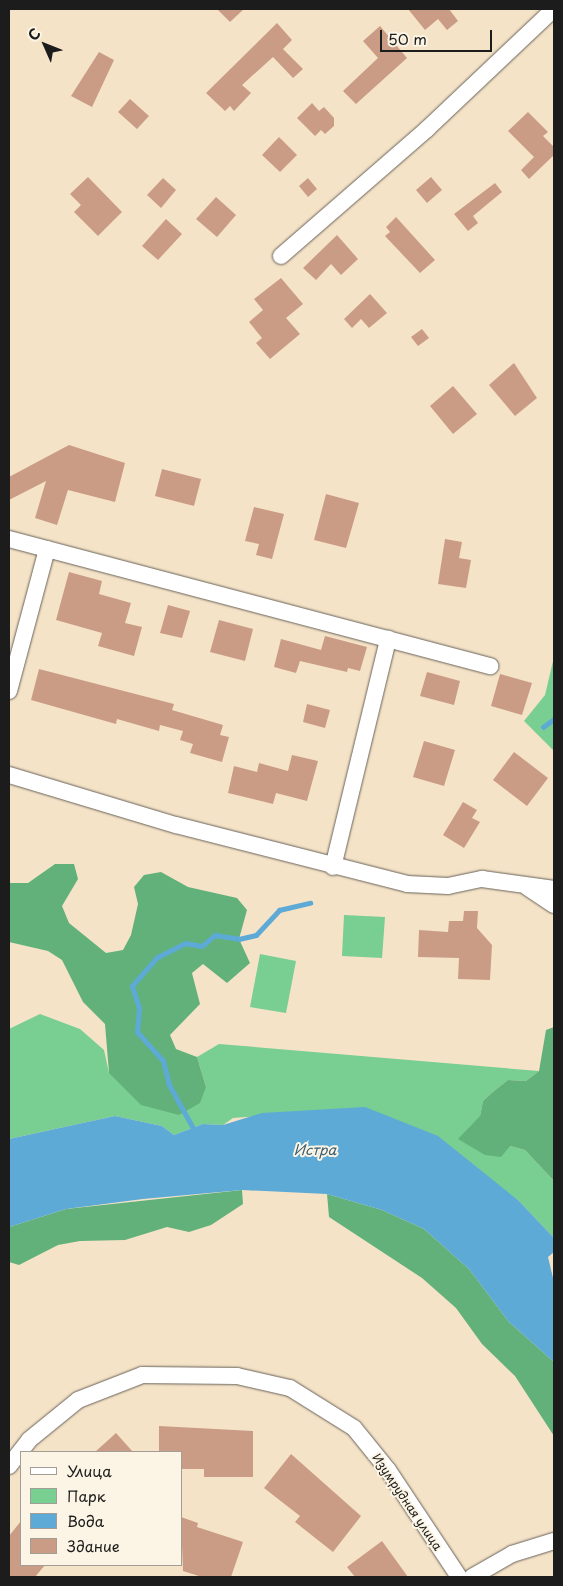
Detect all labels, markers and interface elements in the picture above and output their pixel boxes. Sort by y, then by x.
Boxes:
north arrow [20,20,70,70]
scale bar [383,20,496,52]
text: С [23,23,45,45]
text: 50 m [388,27,427,50]
water label: Истра [294,1142,336,1158]
legend [20,1451,182,1566]
street label: Изумрудная улица [369,1451,445,1553]
text: Улица [67,1459,112,1482]
text: Парк [67,1484,106,1507]
text: Вода [67,1509,104,1532]
text: Здание [67,1534,120,1557]

